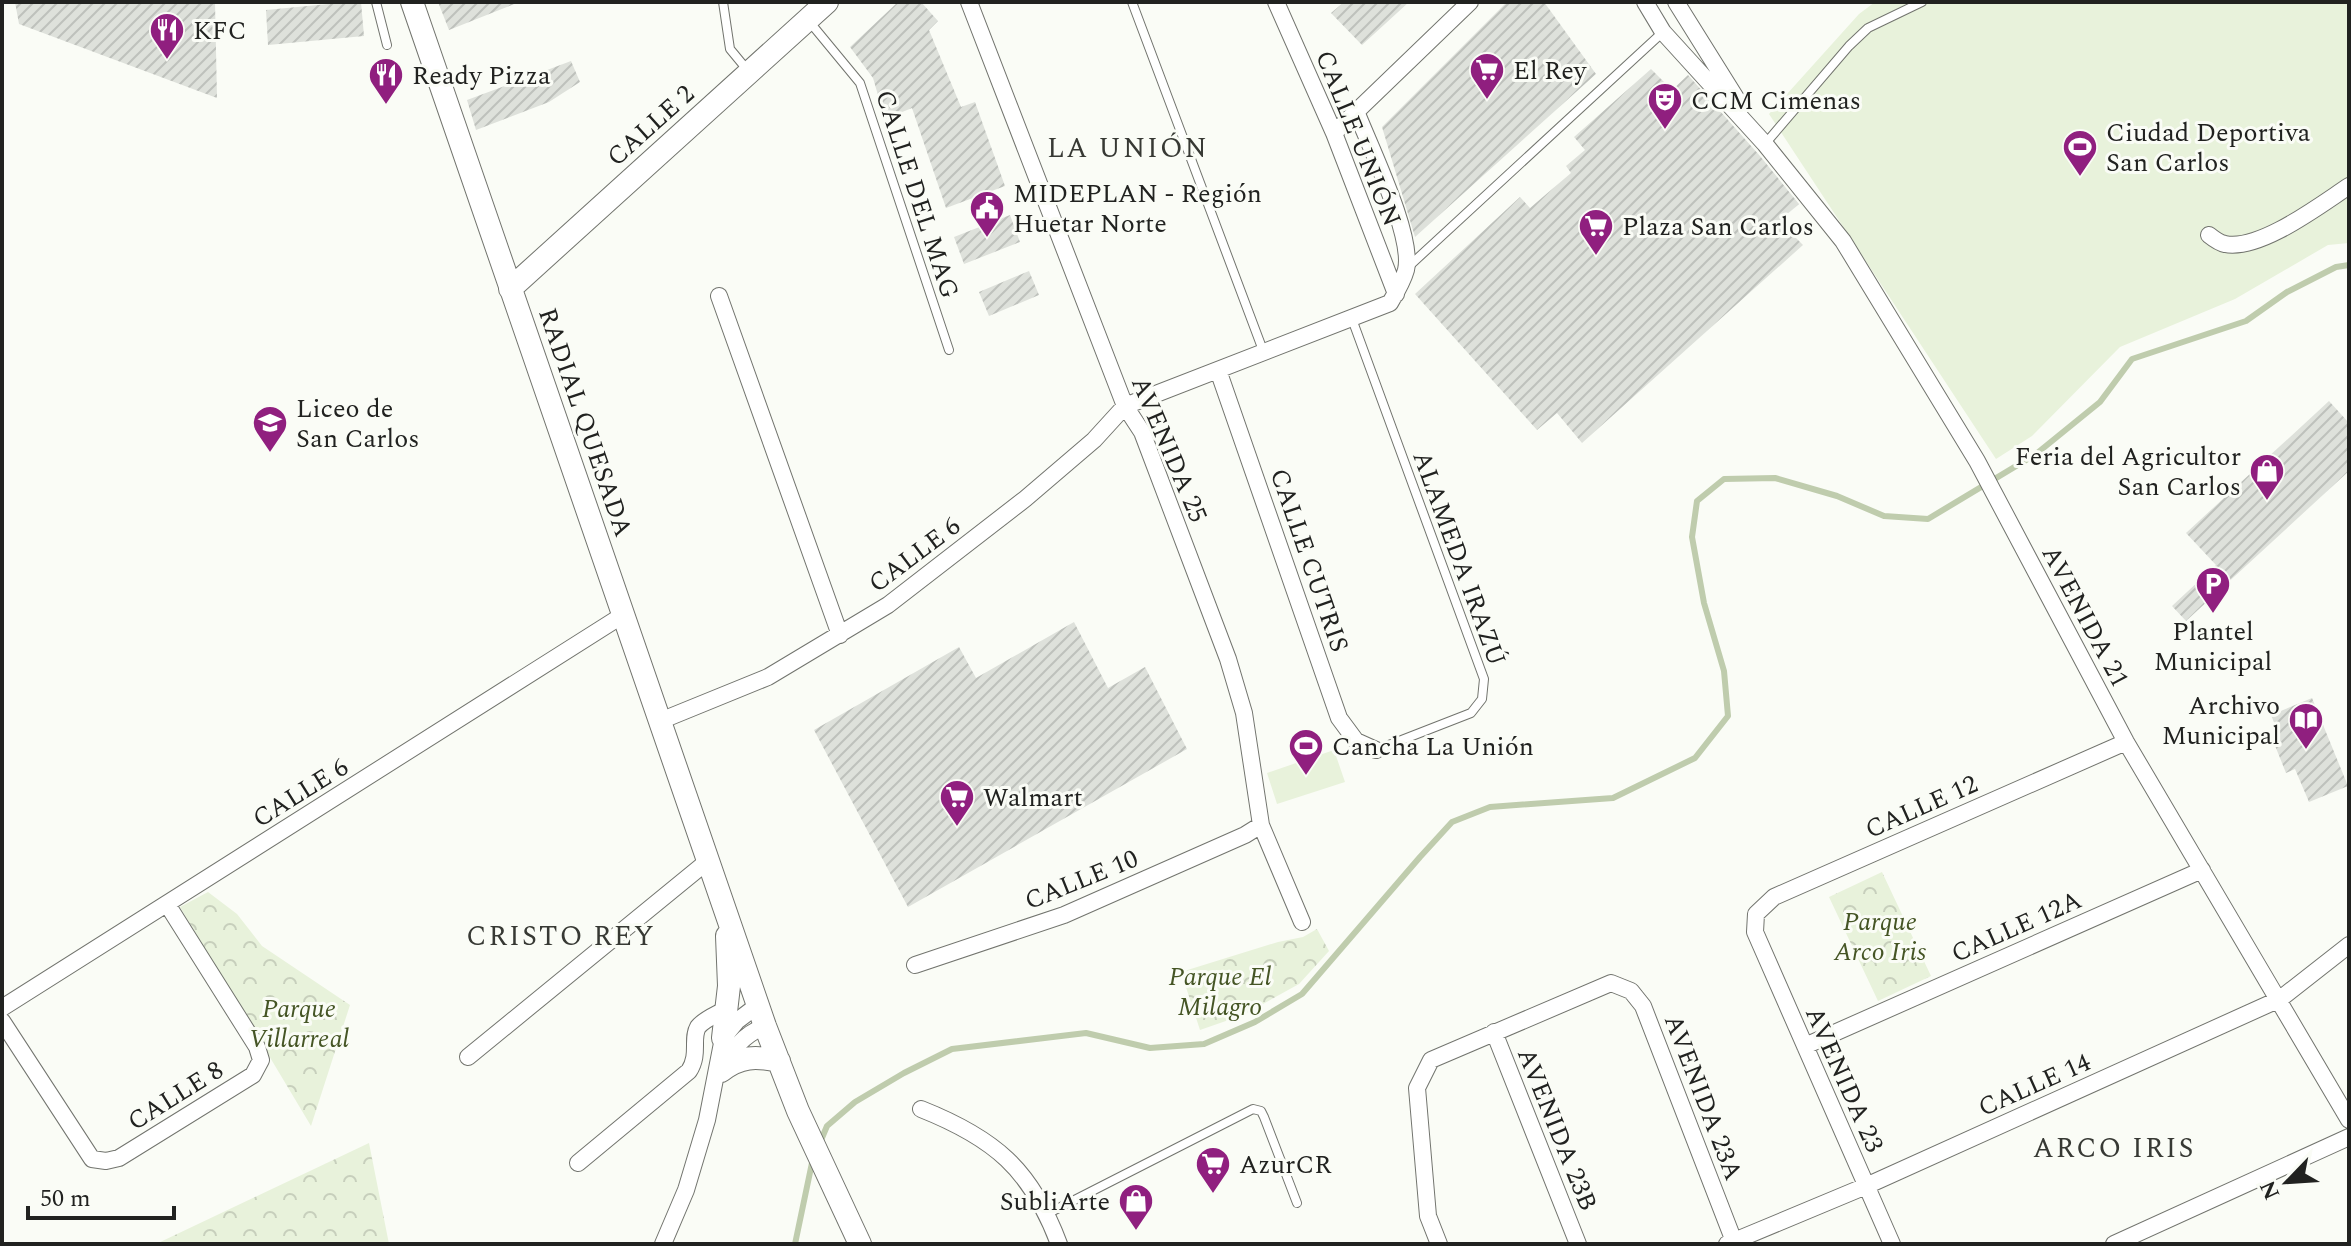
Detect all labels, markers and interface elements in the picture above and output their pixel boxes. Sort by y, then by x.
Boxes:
restaurant icon: KFC [148,11,186,61]
place label: KFC [193,11,247,51]
street label: CALLE UNIÓN [1304,44,1412,233]
supermarket icon: El Rey [1468,51,1506,101]
place label: El Rey [1513,51,1588,91]
restaurant icon: Ready Pizza [367,56,405,106]
place label: Ready Pizza [412,56,551,96]
street label: CALLE 2 [598,75,704,176]
theatre icon: CCM Cimenas [1646,81,1684,131]
place label: CCM Cimenas [1691,81,1861,121]
street label: CALLE DEL MAG [864,85,970,304]
place label: Ciudad Deportiva San Carlos [2106,113,2311,183]
district label: LA UNIÓN [1047,127,1209,170]
sports icon: Ciudad Deportiva San Carlos [2061,128,2099,178]
place label: MIDEPLAN - Región Huetar Norte [1013,174,1262,244]
public building icon: MIDEPLAN - Región Huetar Norte [968,189,1006,239]
supermarket icon: Plaza San Carlos [1577,207,1615,257]
place label: Plaza San Carlos [1622,207,1814,247]
street label: RADIAL QUESADA [527,302,643,542]
street label: AVENIDA 25 [1120,370,1218,529]
place label: Liceo de San Carlos [296,389,420,459]
school or university icon: Liceo de San Carlos [251,404,289,454]
place label: Feria del Agricultor San Carlos [2015,437,2241,507]
street label: ALAMEDA IRAZÚ [1402,445,1517,672]
shop icon: Feria del Agricultor San Carlos [2248,452,2286,502]
street label: CALLE CUTRIS [1259,463,1359,657]
street label: CALLE 6 [860,507,969,603]
street label: AVENIDA 21 [2031,538,2139,695]
parking icon: Plantel Municipal [2194,565,2232,615]
place label: Plantel Municipal [2154,612,2272,682]
place label: Archivo Municipal [2162,686,2280,756]
library icon: Archivo Municipal [2287,701,2325,751]
sports icon: Cancha La Unión [1287,727,1325,777]
place label: Cancha La Unión [1332,727,1534,767]
street label: CALLE 6 [245,748,356,838]
street label: CALLE 12 [1859,764,1984,850]
supermarket icon: Walmart [938,778,976,828]
place label: Walmart [983,778,1083,818]
street label: CALLE 10 [1018,839,1144,921]
street label: CALLE 12A [1945,880,2088,973]
park label: Parque Arco Iris [1833,902,1926,972]
district label: CRISTO REY [466,915,656,958]
park label: Parque El Milagro [1168,957,1272,1027]
park label: Parque Villarreal [249,989,350,1059]
street label: AVENIDA 23 [1794,1000,1894,1159]
street label: AVENIDA 23A [1653,1008,1753,1186]
street label: AVENIDA 23B [1506,1042,1608,1217]
street label: CALLE 14 [1972,1042,2097,1128]
street label: CALLE 8 [120,1051,231,1141]
district label: ARCO IRIS [2033,1127,2195,1170]
north arrow [2247,1142,2327,1222]
supermarket icon: AzurCR [1194,1145,1232,1195]
place label: AzurCR [1239,1145,1332,1185]
scale bar [28,1170,174,1220]
text: N [2251,1175,2289,1205]
text: 50 m [40,1181,91,1217]
place label: SubliArte [1000,1182,1110,1222]
shop icon: SubliArte [1117,1182,1155,1232]

